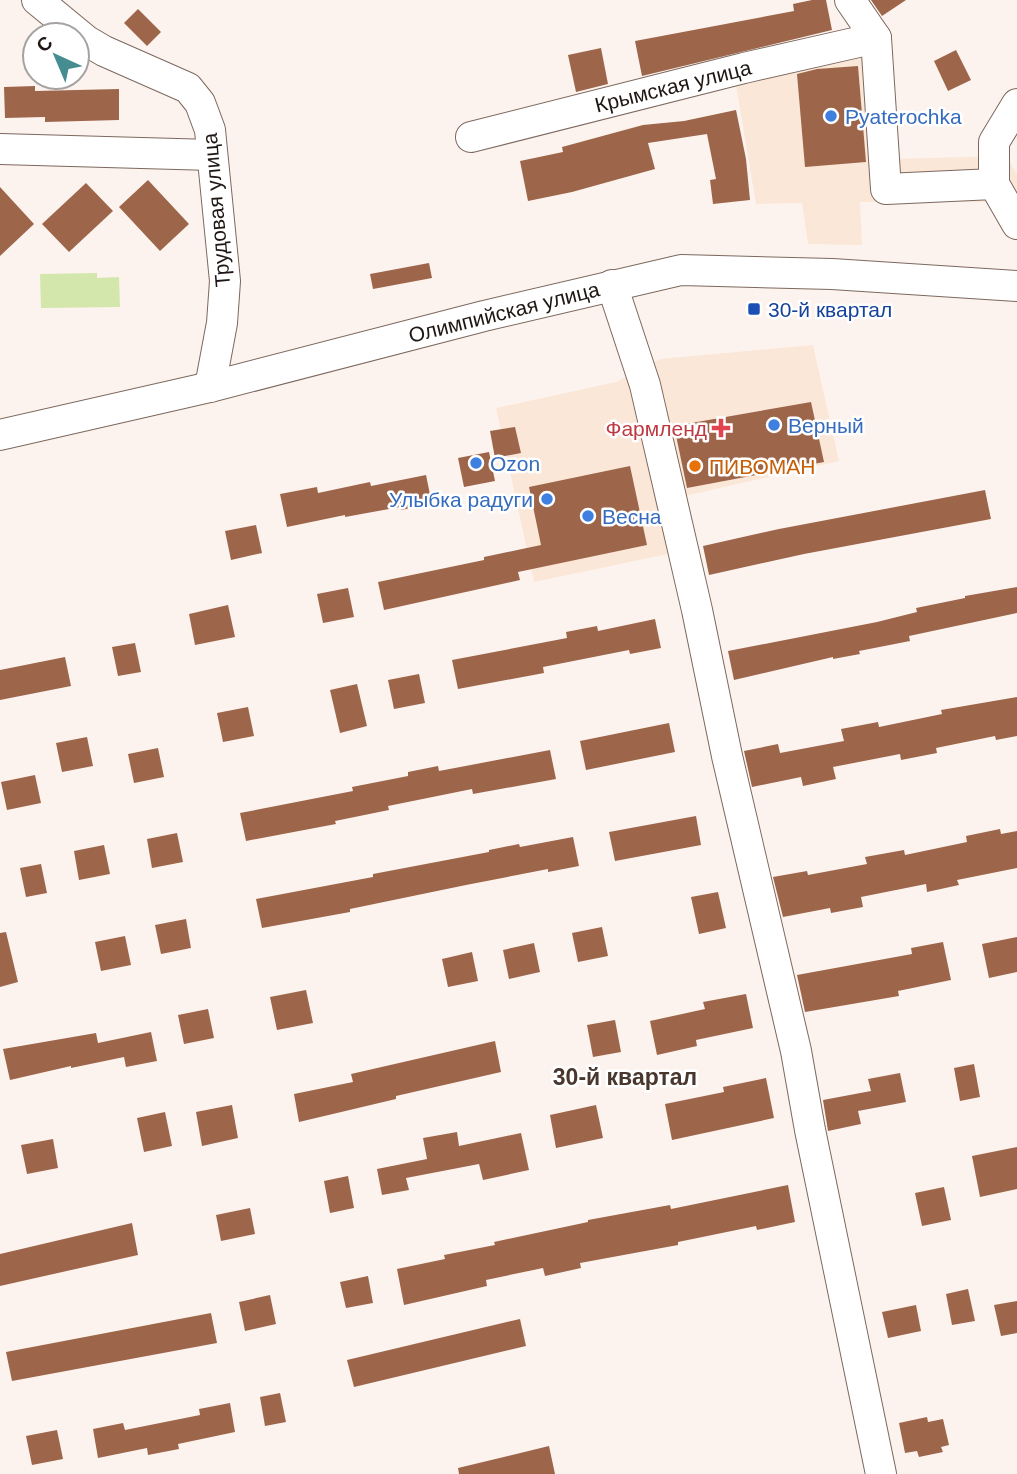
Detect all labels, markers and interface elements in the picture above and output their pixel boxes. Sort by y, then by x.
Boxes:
north arrow [21,21,91,91]
text: С [32,32,57,56]
street label: Крымская улица [592,55,754,117]
place label: Pyaterochka [845,105,962,128]
marker: Pyaterochka [823,108,839,124]
street label: Трудовая улица [198,132,234,288]
street label: Олимпийская улица [406,277,602,347]
place label: 30-й квартал [768,298,892,321]
marker: 30-й квартал [746,301,762,317]
place label: Верный [788,414,864,437]
place label: Фармленд [605,417,707,440]
marker: Верный [766,417,782,433]
marker: Фармленд [713,420,729,436]
place label: Ozon [490,452,540,475]
marker: Ozon [468,455,484,471]
place label: ПИВОМАН [709,455,816,478]
marker: ПИВОМАН [687,458,703,474]
place label: Улыбка радуги [389,488,533,511]
marker: Улыбка радуги [539,491,555,507]
place label: Весна [602,505,662,528]
marker: Весна [580,508,596,524]
district label: 30-й квартал [553,1064,697,1090]

